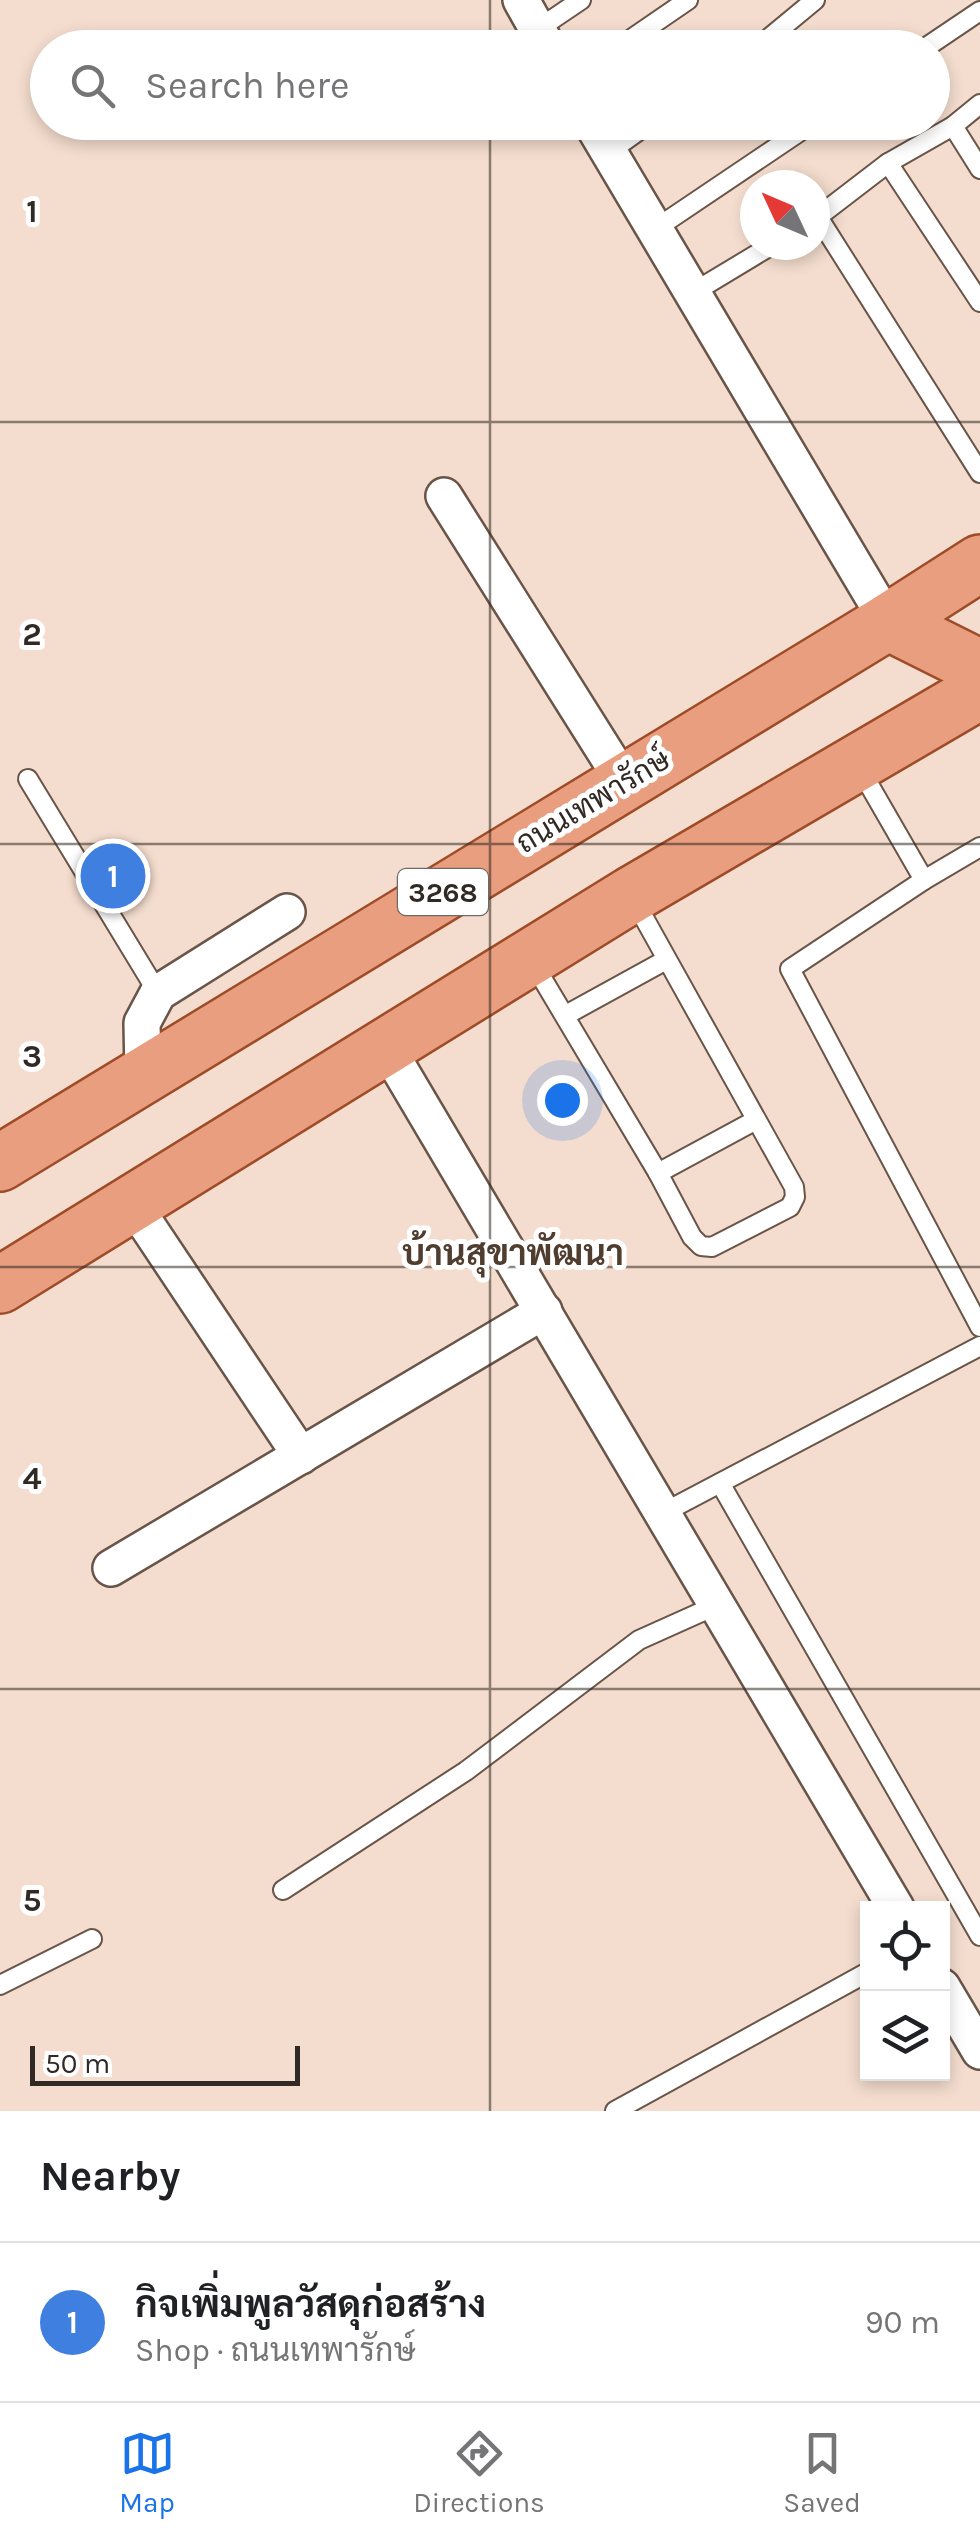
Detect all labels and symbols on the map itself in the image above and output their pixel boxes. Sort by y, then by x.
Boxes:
north arrow [740,170,830,260]
text: 1 [26,193,38,230]
text: 2 [22,616,42,653]
street label: ถนนเทพารักษ์ [509,739,677,861]
pin: 1 [80,838,146,914]
road number: 3268 [398,869,488,915]
text: 3 [22,1038,42,1075]
your location [537,1075,588,1126]
district label: บ้านสุขาพัฒนา [402,1230,624,1278]
text: 4 [22,1460,42,1497]
text: 5 [23,1882,41,1919]
scale bar [30,2041,300,2086]

